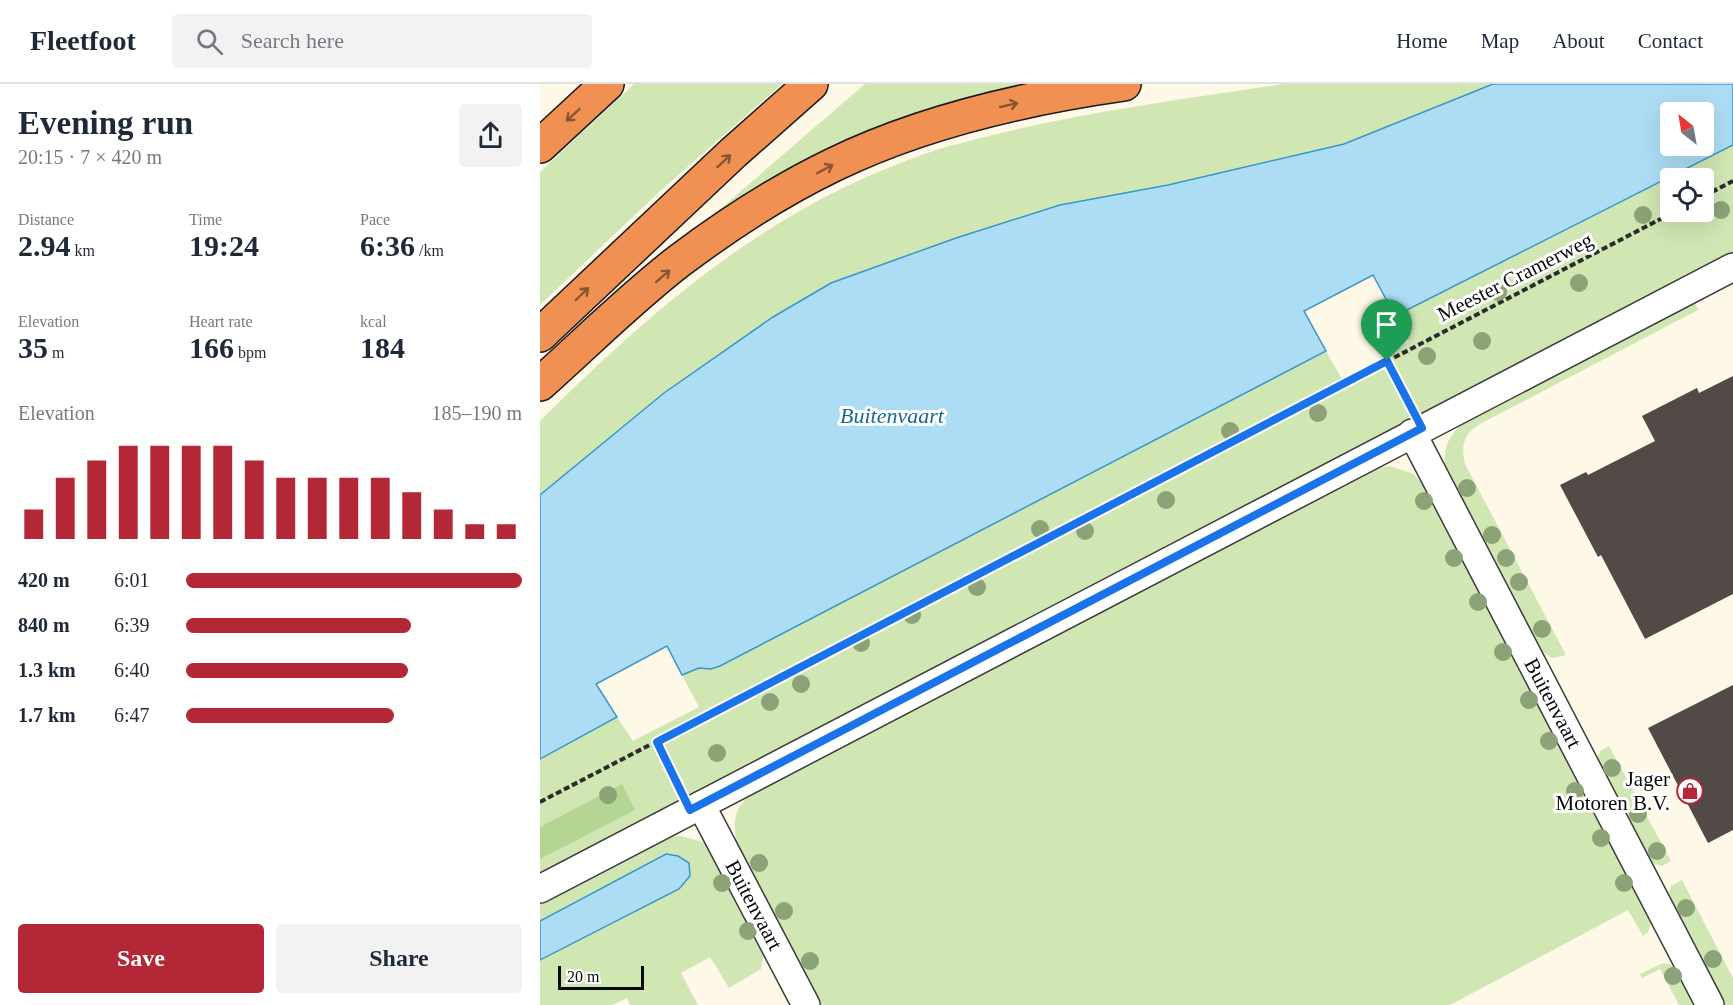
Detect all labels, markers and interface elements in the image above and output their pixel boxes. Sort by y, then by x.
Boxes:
search box [172,14,592,68]
text: Fleetfoot [30,25,136,56]
icon: search [193,25,226,58]
text: Search here [241,28,344,53]
text: Home [1396,29,1448,53]
text: Map [1481,29,1519,53]
text: About [1552,29,1605,53]
text: Contact [1638,29,1703,53]
one-way arrow [999,98,1018,110]
north arrow [1660,102,1714,156]
map controls [1660,102,1714,222]
button: share [459,104,522,167]
text: Evening run [18,105,193,141]
one-way arrow [566,108,581,122]
text: 20:15 · 7 × 420 m [18,146,162,168]
one-way arrow [716,154,731,168]
one-way arrow [816,163,833,175]
button: locate [1660,168,1714,222]
text: Distance [18,211,74,228]
text: Time [189,211,222,228]
text: Pace [360,211,390,228]
street label: Meester Cramerweg [1433,227,1597,326]
text: 2.94 [18,229,71,262]
text: 19:24 [189,229,259,262]
text: 6:36 [360,229,415,262]
text: km [71,242,95,259]
text: /km [415,242,444,259]
one-way arrow [655,269,670,283]
one-way arrow [574,287,589,302]
pin [1361,299,1412,361]
icon: arrive [1370,308,1403,341]
text: Elevation [18,313,79,330]
text: Heart rate [189,313,253,330]
text: kcal [360,313,387,330]
text: 35 [18,331,48,364]
text: 166 [189,331,234,364]
text: 184 [360,331,405,364]
text: m [48,344,64,361]
text: bpm [234,344,266,361]
text: Elevation [18,402,95,424]
text: 185–190 m [431,402,522,424]
water label: Buitenvaart [840,403,945,428]
text: 420 m [18,569,70,591]
text: 6:01 [114,569,150,591]
text: 840 m [18,614,70,636]
text: 6:39 [114,614,150,636]
street label: Buitenvaart [1519,654,1587,752]
text: 1.3 km [18,659,76,681]
text: 6:40 [114,659,150,681]
text: 1.7 km [18,704,76,726]
text: 6:47 [114,704,150,726]
place label: Jager Motoren B.V. [1555,767,1670,815]
shop icon: Jager Motoren B.V. [1675,776,1705,806]
street label: Buitenvaart [720,856,788,954]
button: Save [18,924,264,993]
button: Share [276,924,522,993]
scale bar [558,963,644,990]
text: 20 m [567,968,599,985]

